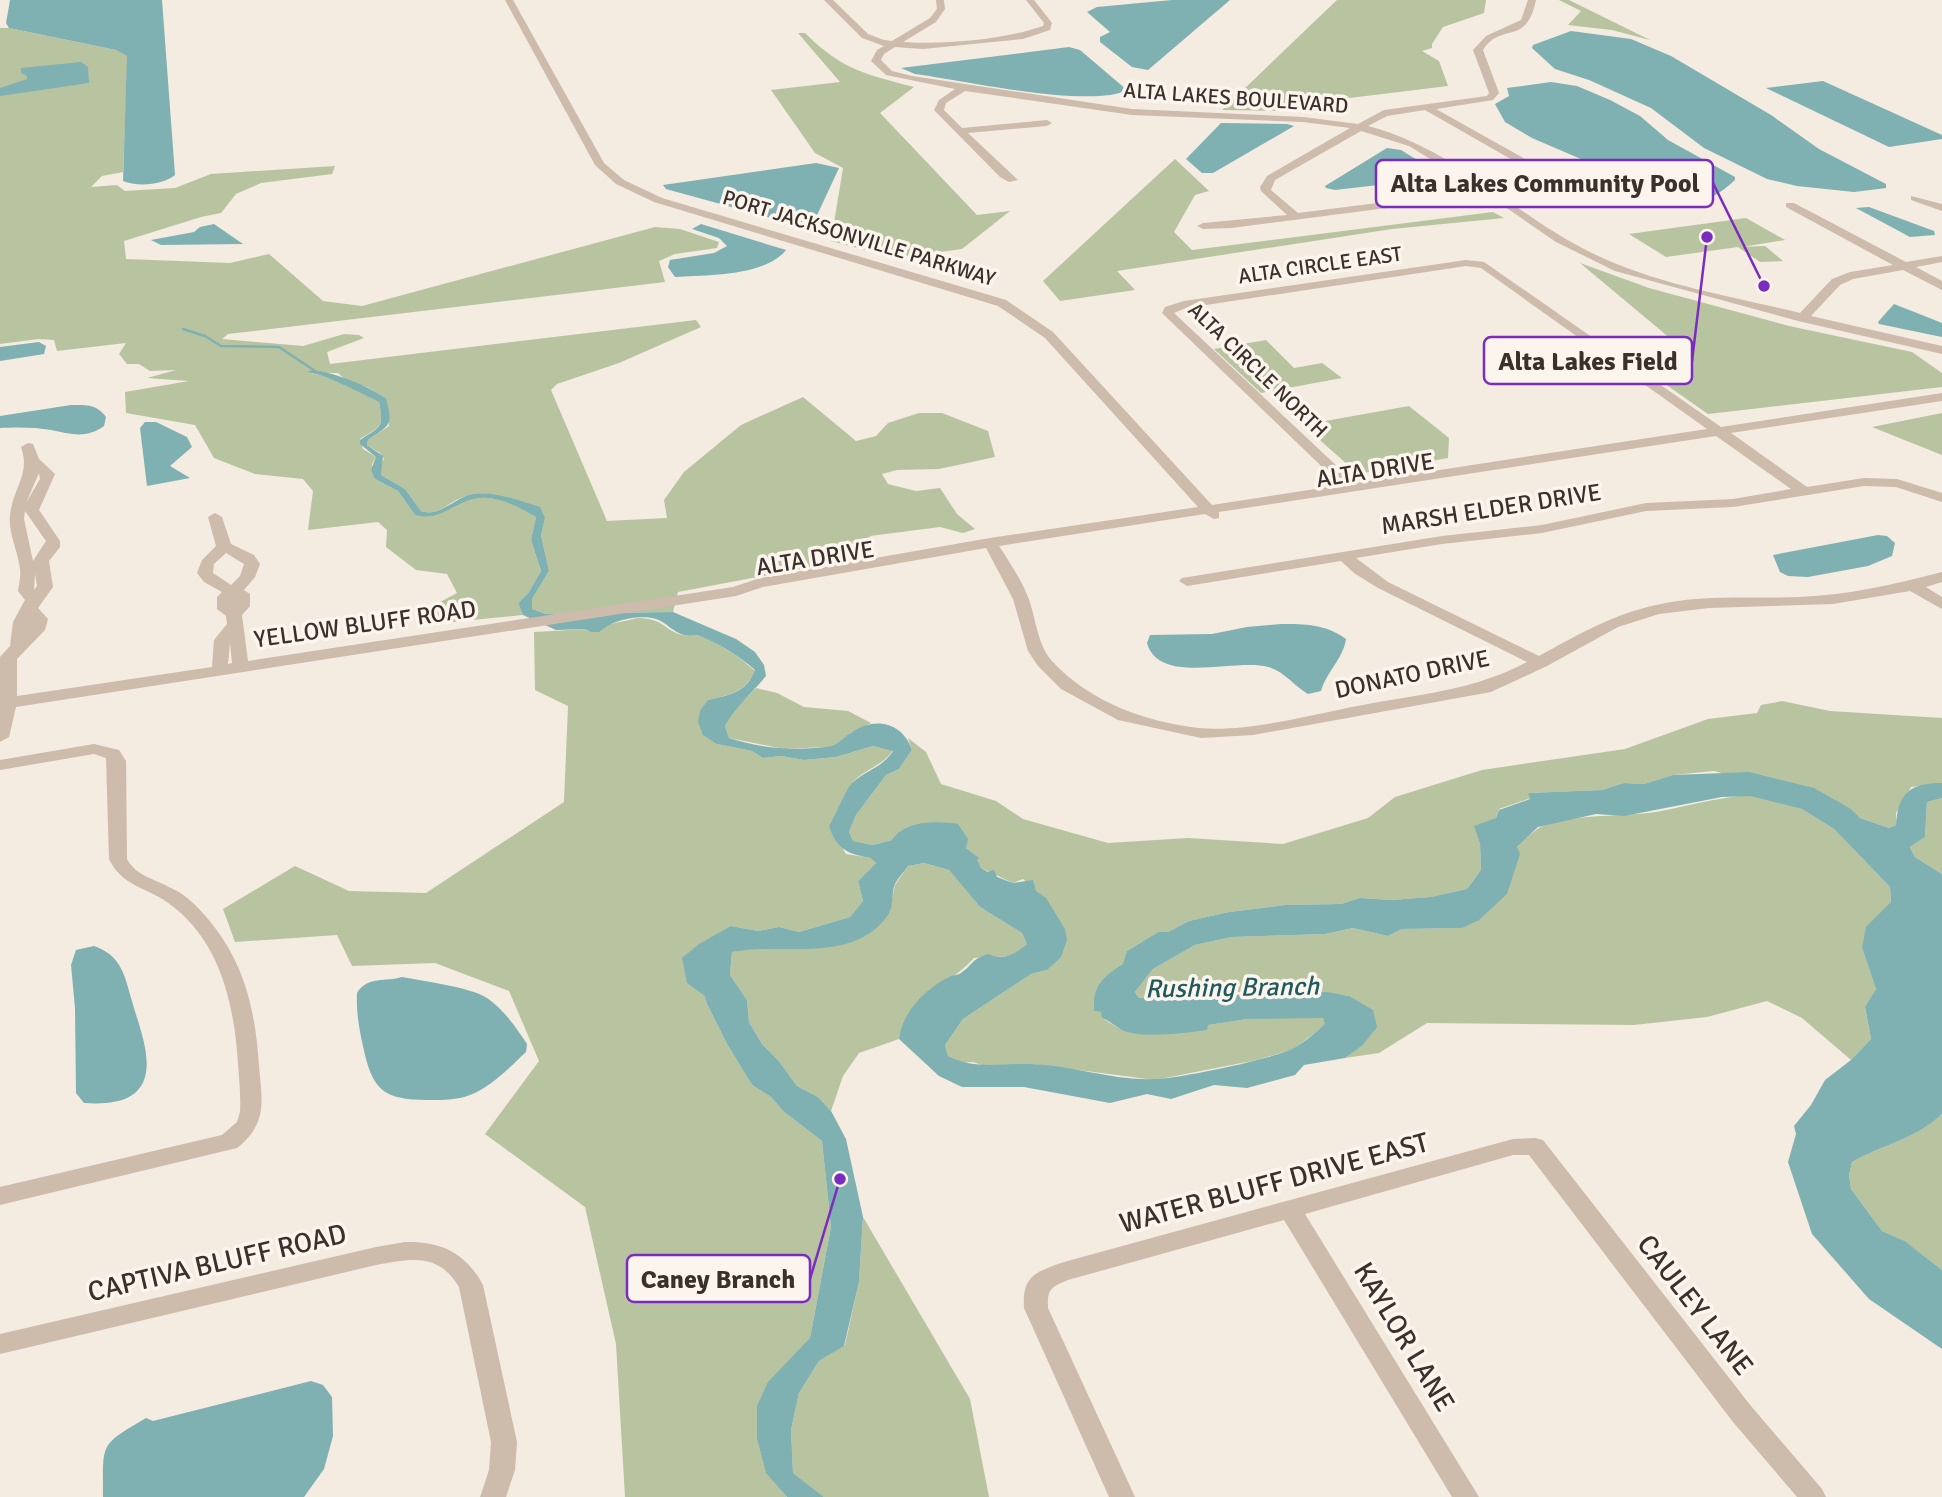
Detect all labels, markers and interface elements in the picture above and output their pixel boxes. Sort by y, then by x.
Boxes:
street label: ALTA LAKES BOULEVARD [1123,77,1349,119]
callout: Alta Lakes Community Pool [1376,160,1713,207]
text: Alta Lakes Community Pool [1390,168,1700,200]
street label: PORT JACKSONVILLE PARKWAY [719,184,999,292]
street label: ALTA CIRCLE EAST [1236,241,1404,289]
street label: ALTA CIRCLE NORTH [1183,297,1333,443]
callout: Alta Lakes Field [1484,337,1692,384]
text: Alta Lakes Field [1498,346,1678,378]
street label: ALTA DRIVE [1314,446,1436,494]
street label: MARSH ELDER DRIVE [1379,477,1603,541]
street label: ALTA DRIVE [754,534,876,582]
street label: YELLOW BLUFF ROAD [252,594,478,654]
street label: DONATO DRIVE [1332,643,1492,705]
water label: Rushing Branch [1145,970,1320,1006]
street label: WATER BLUFF DRIVE EAST [1116,1125,1433,1241]
street label: CAPTIVA BLUFF ROAD [84,1217,350,1309]
street label: CAULEY LANE [1630,1228,1760,1382]
callout: Caney Branch [627,1255,810,1302]
street label: KAYLOR LANE [1346,1256,1462,1418]
text: Caney Branch [641,1264,795,1296]

